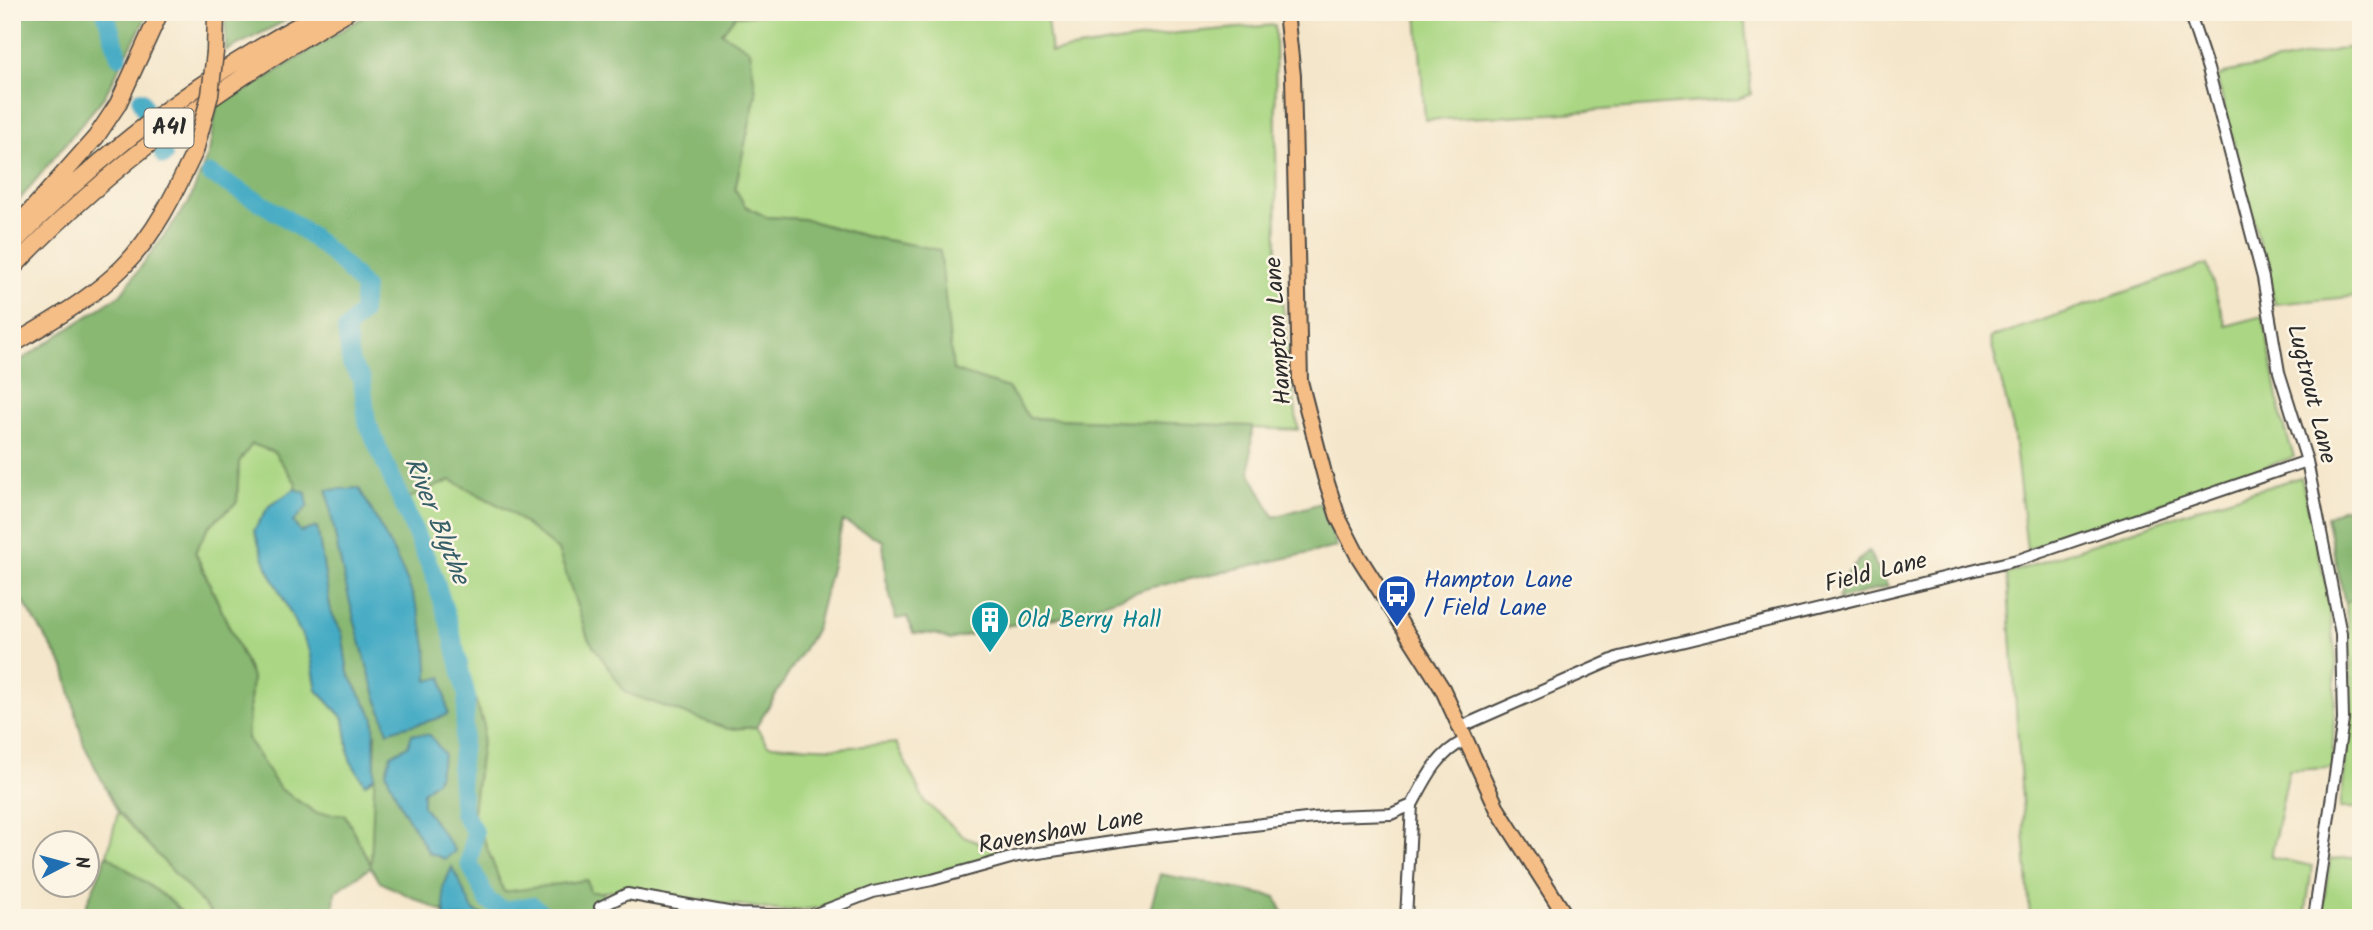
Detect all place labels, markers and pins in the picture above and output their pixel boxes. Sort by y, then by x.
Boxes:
place label: Hampton Lane / Field Lane [1424,561,1573,628]
bus stop icon: Hampton Lane / Field Lane [1376,573,1418,628]
building icon: Old Berry Hall [969,599,1011,654]
place label: Old Berry Hall [1017,601,1161,640]

